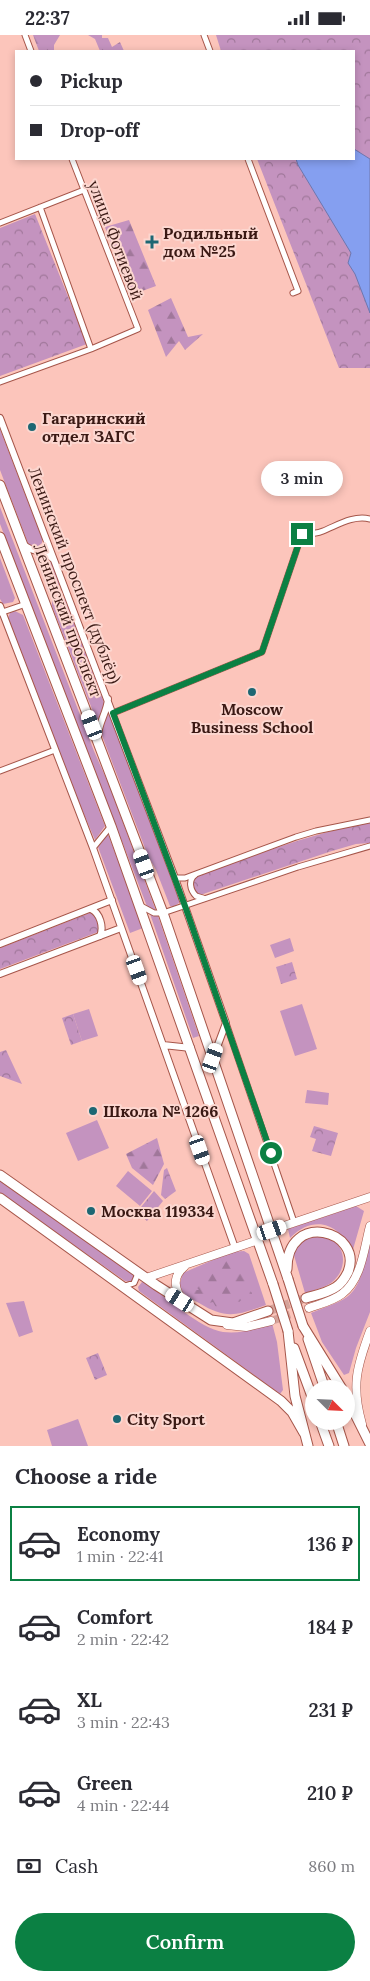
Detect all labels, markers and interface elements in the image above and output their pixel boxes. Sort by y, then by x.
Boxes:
text: 22:37 [25,6,70,30]
text: Pickup [60,69,123,93]
text: Drop-off [60,118,139,142]
street label: улица Фотиевой [84,177,148,303]
place label: Родильный дом №25 [163,223,259,261]
marker: Родильный дом №25 [145,235,159,249]
place label: Гагаринский отдел ЗАГС [42,408,146,446]
marker: Гагаринский отдел ЗАГС [26,421,38,433]
callout: 3 min [261,461,343,497]
street label: Ленинский проспект (дублёр) [25,464,125,686]
text: 3 min [281,468,323,488]
route end [291,523,313,545]
street label: Ленинский проспект [30,540,106,700]
marker: Moscow Business School [246,686,258,698]
place label: Moscow Business School [191,699,313,737]
car [79,708,104,742]
car [131,847,156,881]
car [124,953,149,987]
car [200,1041,225,1075]
place label: Школа № 1266 [103,1101,218,1121]
marker: Школа № 1266 [87,1105,99,1117]
car [188,1133,211,1167]
route start [260,1142,282,1164]
place label: Москва 119334 [101,1201,214,1221]
marker: Москва 119334 [85,1205,97,1217]
car [255,1218,288,1242]
car [163,1286,196,1314]
north arrow [305,1380,355,1430]
map controls [305,1380,355,1430]
place label: City Sport [127,1409,206,1429]
marker: City Sport [111,1413,123,1425]
text: Choose a ride [15,1462,157,1490]
icon: car [17,1521,62,1566]
text: Economy [77,1522,160,1546]
text: 136 ₽ [308,1532,353,1556]
text: 1 min · 22:41 [77,1546,164,1566]
icon: car [17,1604,62,1649]
text: Comfort [77,1605,153,1629]
text: 184 ₽ [308,1615,353,1639]
text: 2 min · 22:42 [77,1629,169,1649]
icon: car [17,1687,62,1732]
text: XL [77,1688,102,1712]
text: 231 ₽ [308,1698,353,1722]
text: 3 min · 22:43 [77,1712,170,1732]
icon: car [17,1770,62,1815]
text: Green [77,1771,133,1795]
text: 210 ₽ [307,1781,353,1805]
text: 4 min · 22:44 [77,1795,169,1815]
icon: cash [15,1852,43,1880]
text: Cash [55,1854,98,1878]
text: 860 m [308,1856,355,1876]
button: Confirm [15,1913,355,1971]

